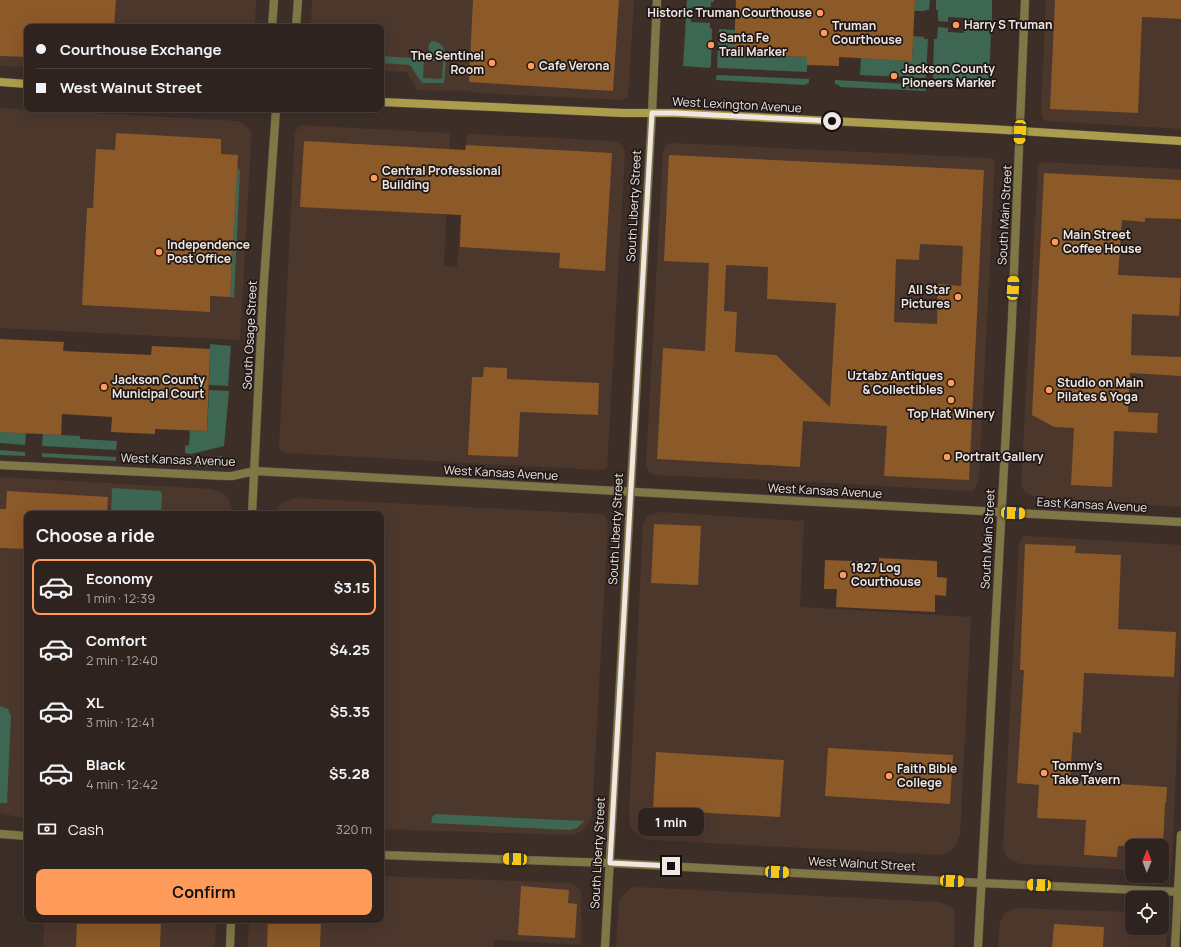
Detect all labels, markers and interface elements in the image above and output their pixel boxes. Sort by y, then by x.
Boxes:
place label: Historic Truman Courthouse [647,4,812,21]
marker: Historic Truman Courthouse [815,8,825,18]
place label: Harry S Truman [964,16,1053,33]
place label: Truman Courthouse [832,17,902,48]
marker: Harry S Truman [951,20,961,30]
marker: Truman Courthouse [819,28,829,38]
place label: Santa Fe Trail Marker [719,29,787,60]
text: Courthouse Exchange [60,39,222,60]
marker: Santa Fe Trail Marker [706,40,716,50]
place label: The Sentinel Room [411,47,484,78]
place label: Cafe Verona [539,57,609,74]
marker: The Sentinel Room [487,58,497,68]
place label: Jackson County Pioneers Marker [902,60,996,91]
marker: Cafe Verona [526,61,536,71]
marker: Jackson County Pioneers Marker [889,71,899,81]
text: West Walnut Street [60,77,202,98]
street label: West Lexington Avenue [672,93,802,116]
route start [823,112,841,130]
car [1013,120,1027,144]
street label: South Liberty Street [622,149,645,262]
place label: Central Professional Building [382,162,501,193]
street label: South Main Street [993,164,1016,265]
marker: Central Professional Building [369,173,379,183]
place label: Main Street Coffee House [1063,226,1142,257]
place label: Independence Post Office [167,236,250,267]
marker: Main Street Coffee House [1050,237,1060,247]
marker: Independence Post Office [154,247,164,257]
car [1006,276,1020,300]
street label: South Osage Street [238,280,261,390]
place label: All Star Pictures [901,281,950,312]
marker: All Star Pictures [953,292,963,302]
place label: Uztabz Antiques & Collectibles [847,367,943,398]
place label: Jackson County Municipal Court [112,371,205,402]
place label: Studio on Main Pilates & Yoga [1057,374,1144,405]
marker: Uztabz Antiques & Collectibles [946,378,956,388]
marker: Jackson County Municipal Court [99,382,109,392]
marker: Studio on Main Pilates & Yoga [1044,385,1054,395]
marker: Top Hat Winery [946,395,956,405]
place label: Top Hat Winery [907,405,995,422]
place label: Portrait Gallery [955,448,1044,465]
street label: West Kansas Avenue [120,449,236,470]
marker: Portrait Gallery [942,452,952,462]
street label: West Kansas Avenue [443,461,559,484]
street label: South Liberty Street [604,472,627,585]
street label: West Kansas Avenue [767,479,883,502]
street label: South Main Street [976,488,999,589]
street label: East Kansas Avenue [1036,493,1148,516]
car [1001,506,1025,520]
text: Choose a ride [36,523,155,547]
place label: 1827 Log Courthouse [851,559,921,590]
text: Economy [86,568,153,589]
icon: car [38,569,74,605]
marker: 1827 Log Courthouse [838,570,848,580]
text: $3.15 [334,577,370,598]
text: 1 min · 12:39 [86,589,155,607]
text: Comfort [86,630,147,651]
icon: car [38,631,74,667]
text: $4.25 [329,639,370,660]
text: 2 min · 12:40 [86,651,158,669]
text: XL [86,692,104,713]
icon: car [38,693,74,729]
text: $5.35 [330,701,370,722]
text: 3 min · 12:41 [86,713,155,731]
text: Black [86,754,125,775]
icon: car [38,755,74,791]
place label: Tommy's Take Tavern [1052,757,1120,788]
place label: Faith Bible College [897,760,957,791]
text: $5.28 [329,763,370,784]
marker: Tommy's Take Tavern [1039,768,1049,778]
marker: Faith Bible College [884,771,894,781]
text: 4 min · 12:42 [86,775,158,793]
street label: South Liberty Street [586,796,609,909]
callout: 1 min [638,808,704,836]
text: 1 min [655,813,687,831]
icon: cash [36,818,58,840]
text: Cash [68,819,104,840]
text: 320 m [336,820,372,838]
north arrow [1125,839,1169,883]
map controls [1125,839,1169,935]
street label: West Walnut Street [808,852,917,875]
car [503,853,527,865]
route end [662,857,680,875]
car [765,865,789,879]
button: Confirm [36,869,372,915]
car [940,874,964,888]
car [1027,878,1051,892]
button: locate [1125,891,1169,935]

